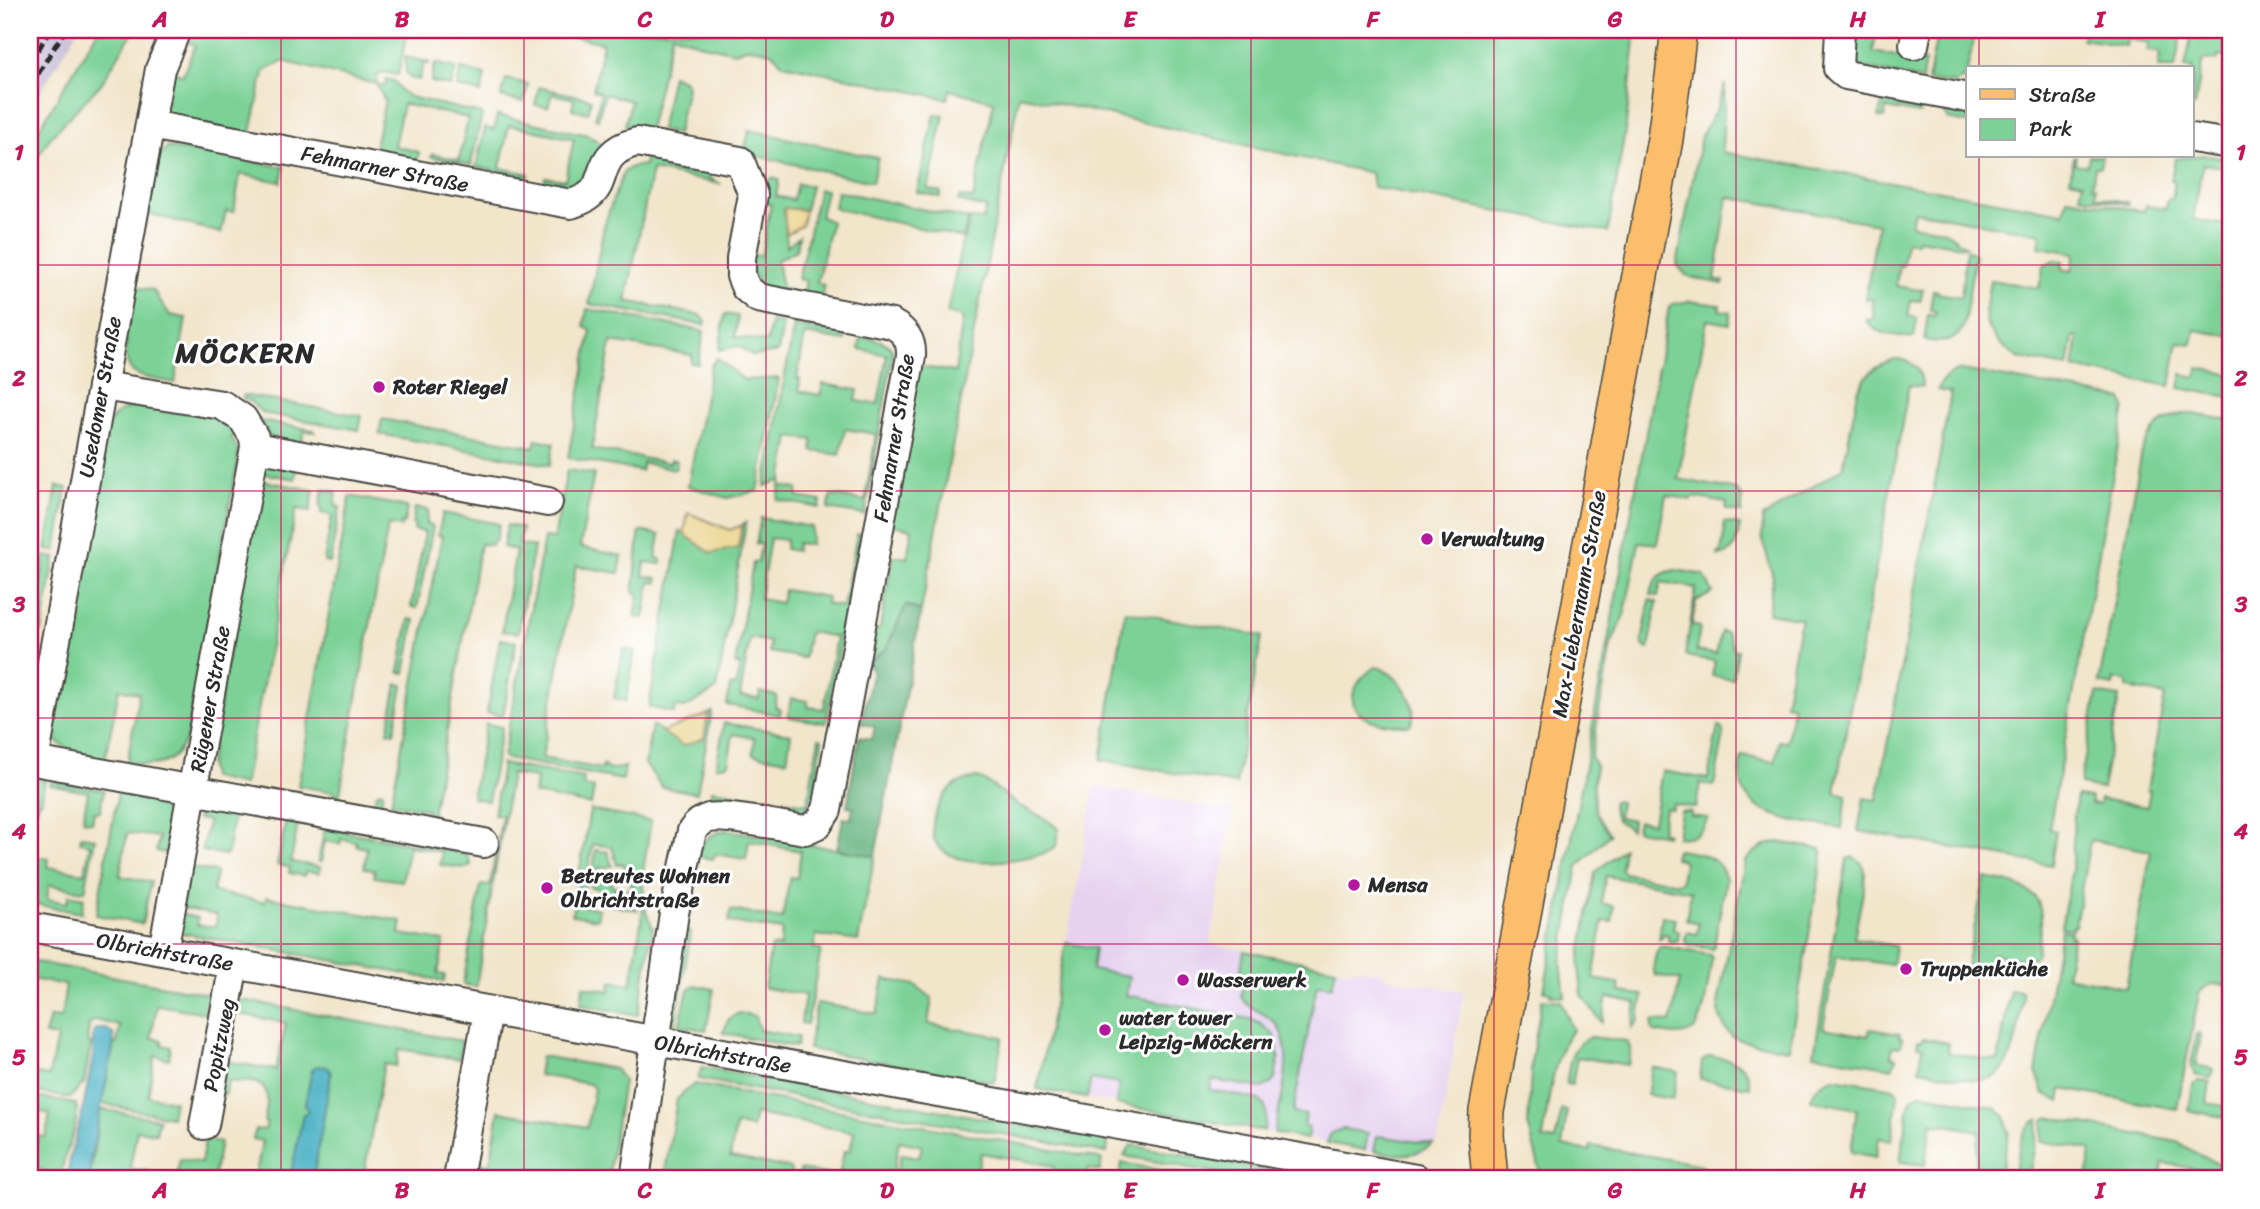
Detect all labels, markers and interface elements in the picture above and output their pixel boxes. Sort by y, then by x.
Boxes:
text: A [151,0,168,40]
text: B [395,0,410,40]
text: C [637,0,653,40]
text: D [880,0,895,40]
text: E [1124,0,1139,40]
text: F [1366,0,1381,40]
text: G [1607,0,1623,40]
text: H [1849,0,1867,40]
text: I [2094,0,2106,40]
legend [1966,66,2194,158]
text: Straße [2029,76,2096,114]
text: Park [2029,110,2072,148]
text: 1 [14,132,24,173]
text: 1 [2236,132,2246,173]
street label: Fehmarner Straße [298,134,472,204]
street label: Usedomer Straße [67,313,133,481]
district label: MÖCKERN [174,328,317,377]
street label: Fehmarner Straße [862,351,926,525]
text: 2 [11,358,26,399]
text: 2 [2233,358,2248,399]
place label: Roter Riegel [392,368,508,406]
marker: Roter Riegel [371,379,387,395]
street label: Max-Liebermann-Straße [1540,487,1618,721]
place label: Verwaltung [1441,520,1545,558]
marker: Verwaltung [1419,531,1435,547]
text: 3 [12,584,26,625]
text: 3 [2234,584,2248,625]
street label: Rügener Straße [178,622,242,775]
text: 4 [11,811,27,852]
text: 4 [2233,811,2249,852]
place label: Betreutes Wohnen Olbrichtstraße [561,857,731,919]
place label: Mensa [1367,866,1429,904]
marker: Mensa [1346,877,1362,893]
marker: Betreutes Wohnen Olbrichtstraße [539,880,555,896]
street label: Olbrichtstraße [94,921,237,983]
place label: Truppenküche [1920,950,2049,988]
place label: Wasserwerk [1197,961,1307,999]
marker: Truppenküche [1898,961,1914,977]
marker: Wasserwerk [1175,972,1191,988]
street label: Popitzweg [191,995,247,1095]
place label: water tower Leipzig-Möckern [1119,999,1273,1061]
marker: water tower Leipzig-Möckern [1097,1022,1113,1038]
street label: Olbrichtstraße [652,1023,795,1085]
text: 5 [12,1037,26,1078]
text: 5 [2234,1037,2248,1078]
text: A [151,1170,168,1209]
text: B [395,1170,410,1209]
text: C [637,1170,653,1209]
text: D [880,1170,895,1209]
text: E [1124,1170,1139,1209]
text: F [1366,1170,1381,1209]
text: G [1607,1170,1623,1209]
text: H [1849,1170,1867,1209]
text: I [2094,1170,2106,1209]

